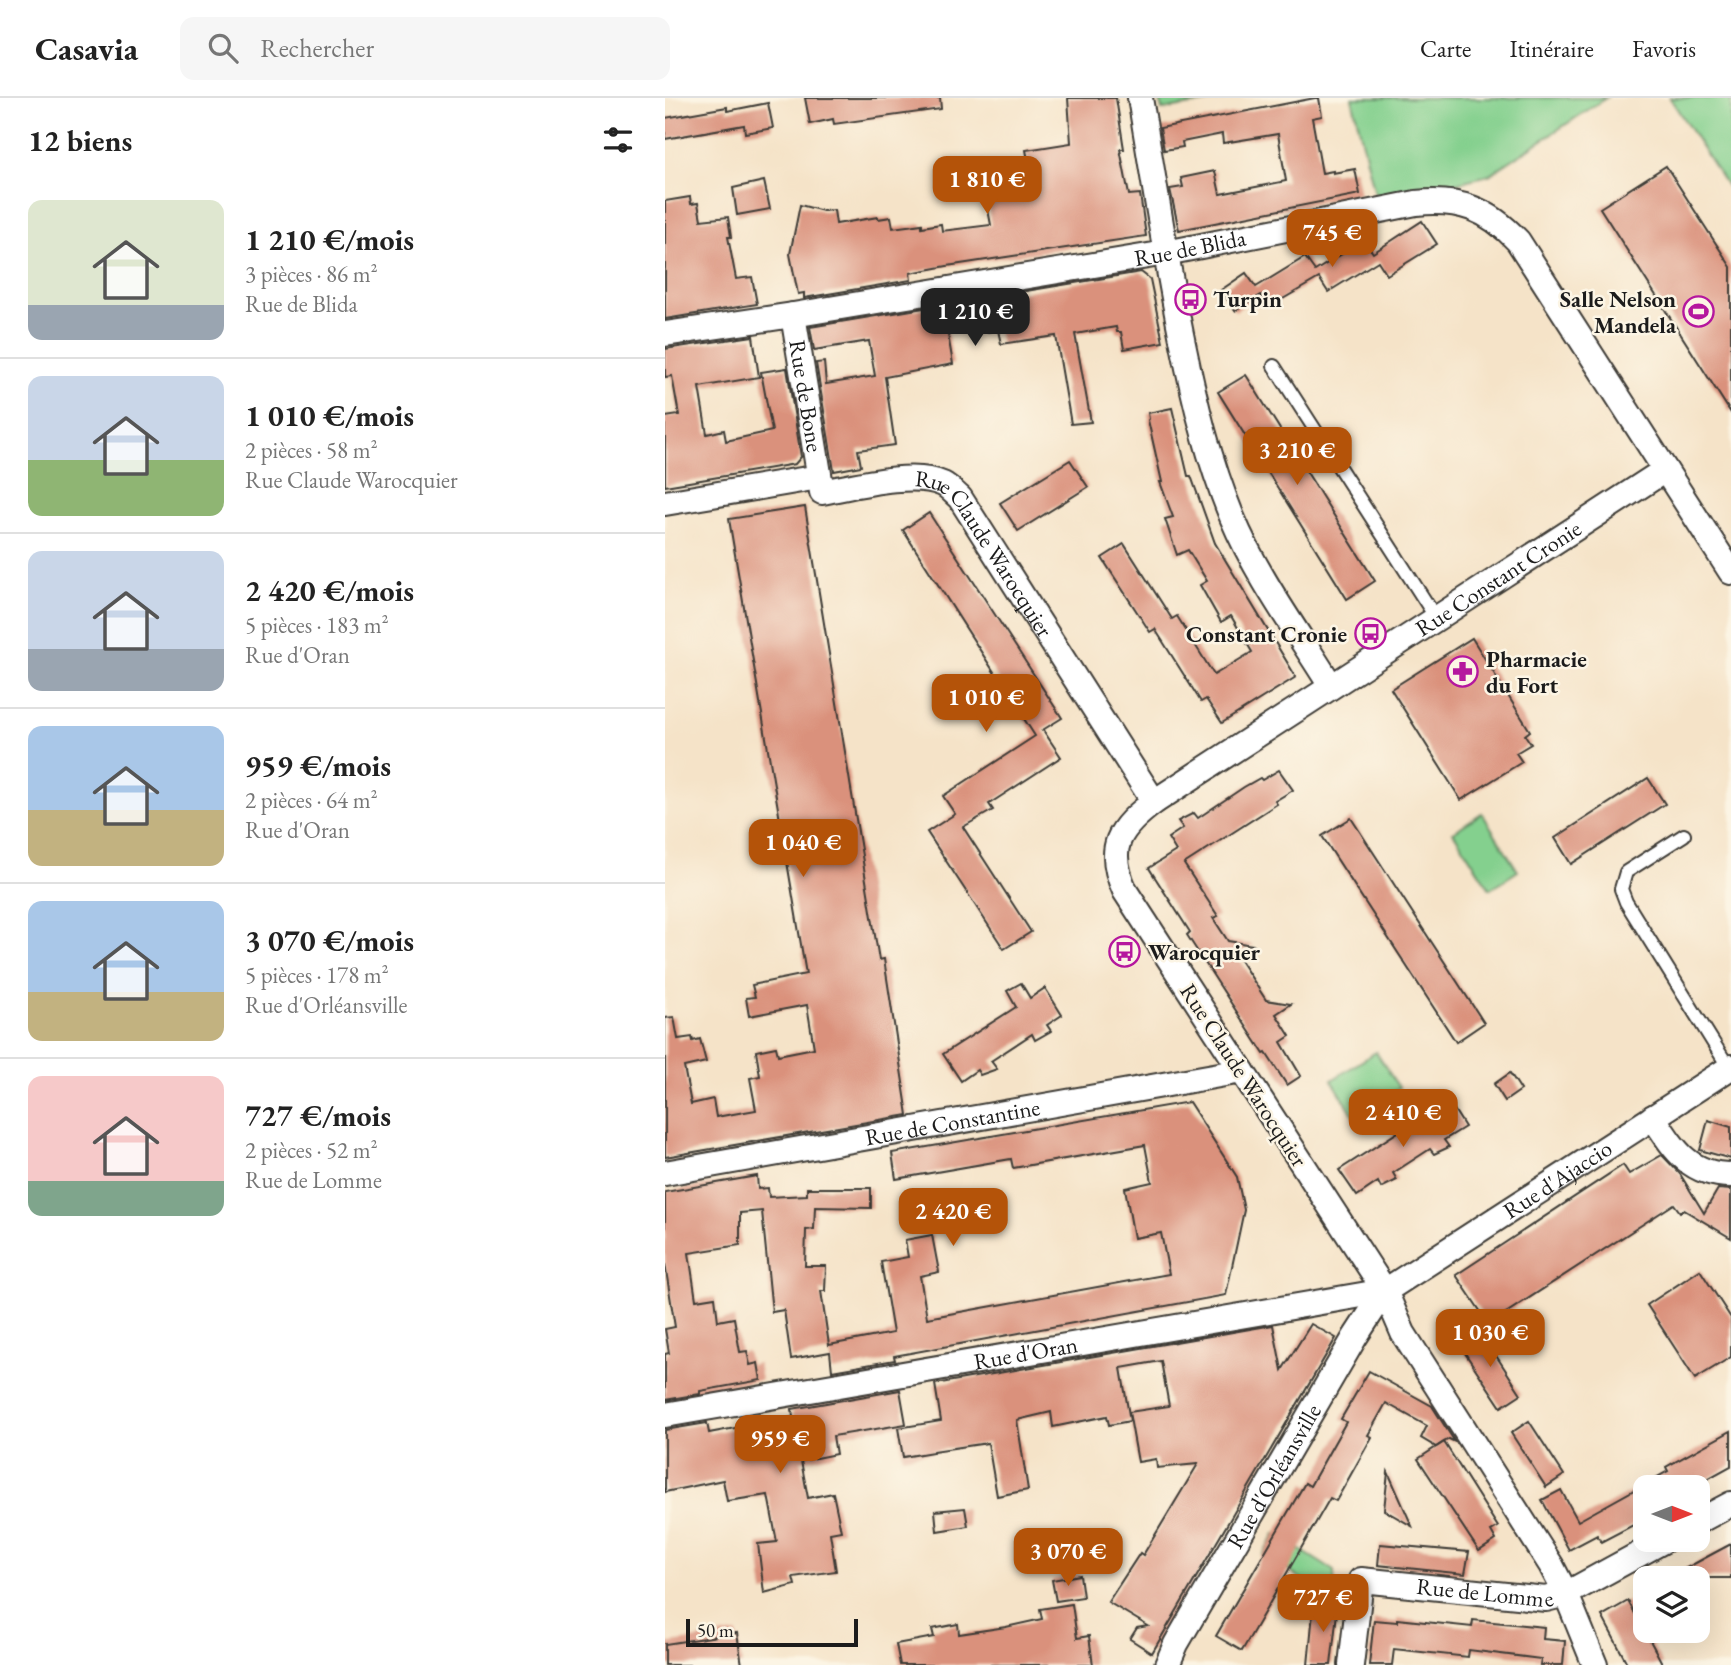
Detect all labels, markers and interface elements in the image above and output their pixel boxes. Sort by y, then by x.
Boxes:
search box [180,17,670,80]
text: Casavia [35,27,138,70]
icon: search [204,29,242,67]
text: Rechercher [260,31,374,65]
text: Carte [1420,33,1471,64]
text: Itinéraire [1509,33,1594,64]
text: Favoris [1632,33,1696,64]
text: 12 biens [28,121,132,160]
icon: filters [599,121,637,159]
pin: 1 810 € [922,156,1052,216]
text: 1 810 € [949,164,1025,194]
pin: 745 € [1283,209,1381,269]
text: 745 € [1303,217,1361,247]
text: 1 210 €/mois [245,220,414,259]
street label: Rue de Blida [1132,222,1249,273]
icon: home [84,228,168,312]
text: 3 pièces · 86 m² [245,259,378,289]
bus stop icon: Turpin [1173,282,1207,316]
place label: Turpin [1213,284,1282,314]
place label: Salle Nelson Mandela [1560,284,1677,340]
pin: 1 210 € [910,288,1040,348]
text: Rue de Blida [245,289,358,319]
sports icon: Salle Nelson Mandela [1682,295,1716,329]
text: 1 210 € [937,296,1013,326]
street label: Rue de Bone [782,338,830,454]
text: 1 010 €/mois [245,396,414,435]
icon: home [84,404,168,488]
pin: 3 210 € [1232,428,1362,487]
text: 2 pièces · 58 m² [245,435,378,465]
text: 3 210 € [1259,435,1335,465]
street label: Rue Claude Warocquier [914,463,1060,643]
text: Rue Claude Warocquier [245,465,458,495]
street label: Rue Constant Cronie [1410,513,1587,643]
text: 2 420 €/mois [245,571,414,610]
icon: home [84,579,168,663]
text: 5 pièces · 183 m² [245,610,389,640]
bus stop icon: Constant Cronie [1353,617,1387,651]
place label: Constant Cronie [1186,619,1347,649]
text: Rue d'Oran [245,640,350,670]
place label: Pharmacie du Fort [1486,644,1587,700]
pharmacy icon: Pharmacie du Fort [1446,655,1480,689]
pin: 1 010 € [921,674,1051,734]
text: 1 010 € [948,682,1024,712]
text: 959 €/mois [245,746,391,785]
icon: home [84,754,168,838]
text: 2 pièces · 64 m² [245,785,378,815]
text: Rue d'Oran [245,815,350,845]
pin: 1 040 € [738,820,868,879]
text: 1 040 € [765,827,841,857]
text: 3 070 €/mois [245,921,414,960]
icon: home [84,929,168,1013]
bus stop icon: Warocquier [1108,935,1142,969]
place label: Warocquier [1148,937,1261,967]
text: 5 pièces · 178 m² [245,960,389,990]
street label: Rue Claude Warocquier [1173,978,1315,1173]
text: Rue d'Orléansville [245,990,408,1020]
pin: 2 410 € [1338,1090,1468,1149]
street label: Rue de Constantine [863,1092,1042,1152]
text: 727 €/mois [245,1096,391,1135]
text: 2 410 € [1365,1097,1441,1127]
icon: home [84,1104,168,1188]
street label: Rue d'Ajaccio [1497,1133,1618,1226]
text: 2 pièces · 52 m² [245,1135,378,1165]
text: Rue de Lomme [245,1165,382,1195]
pin: 2 420 € [888,1188,1018,1248]
text: 2 420 € [915,1196,991,1226]
pin: 1 030 € [1425,1310,1555,1369]
text: 1 030 € [1452,1317,1528,1347]
street label: Rue d'Oran [971,1329,1080,1377]
street label: Rue d'Orléansville [1220,1398,1328,1554]
pin: 959 € [731,1416,829,1475]
text: 959 € [751,1423,809,1453]
north arrow [1633,1475,1710,1552]
map controls [1633,1475,1710,1643]
pin: 3 070 € [1003,1528,1133,1588]
text: 3 070 € [1030,1536,1106,1566]
button: layers [1633,1566,1710,1643]
street label: Rue de Lomme [1415,1571,1556,1614]
pin: 727 € [1274,1574,1372,1634]
text: 727 € [1294,1582,1352,1612]
scale bar [686,1616,857,1648]
text: 50 m [697,1618,734,1643]

